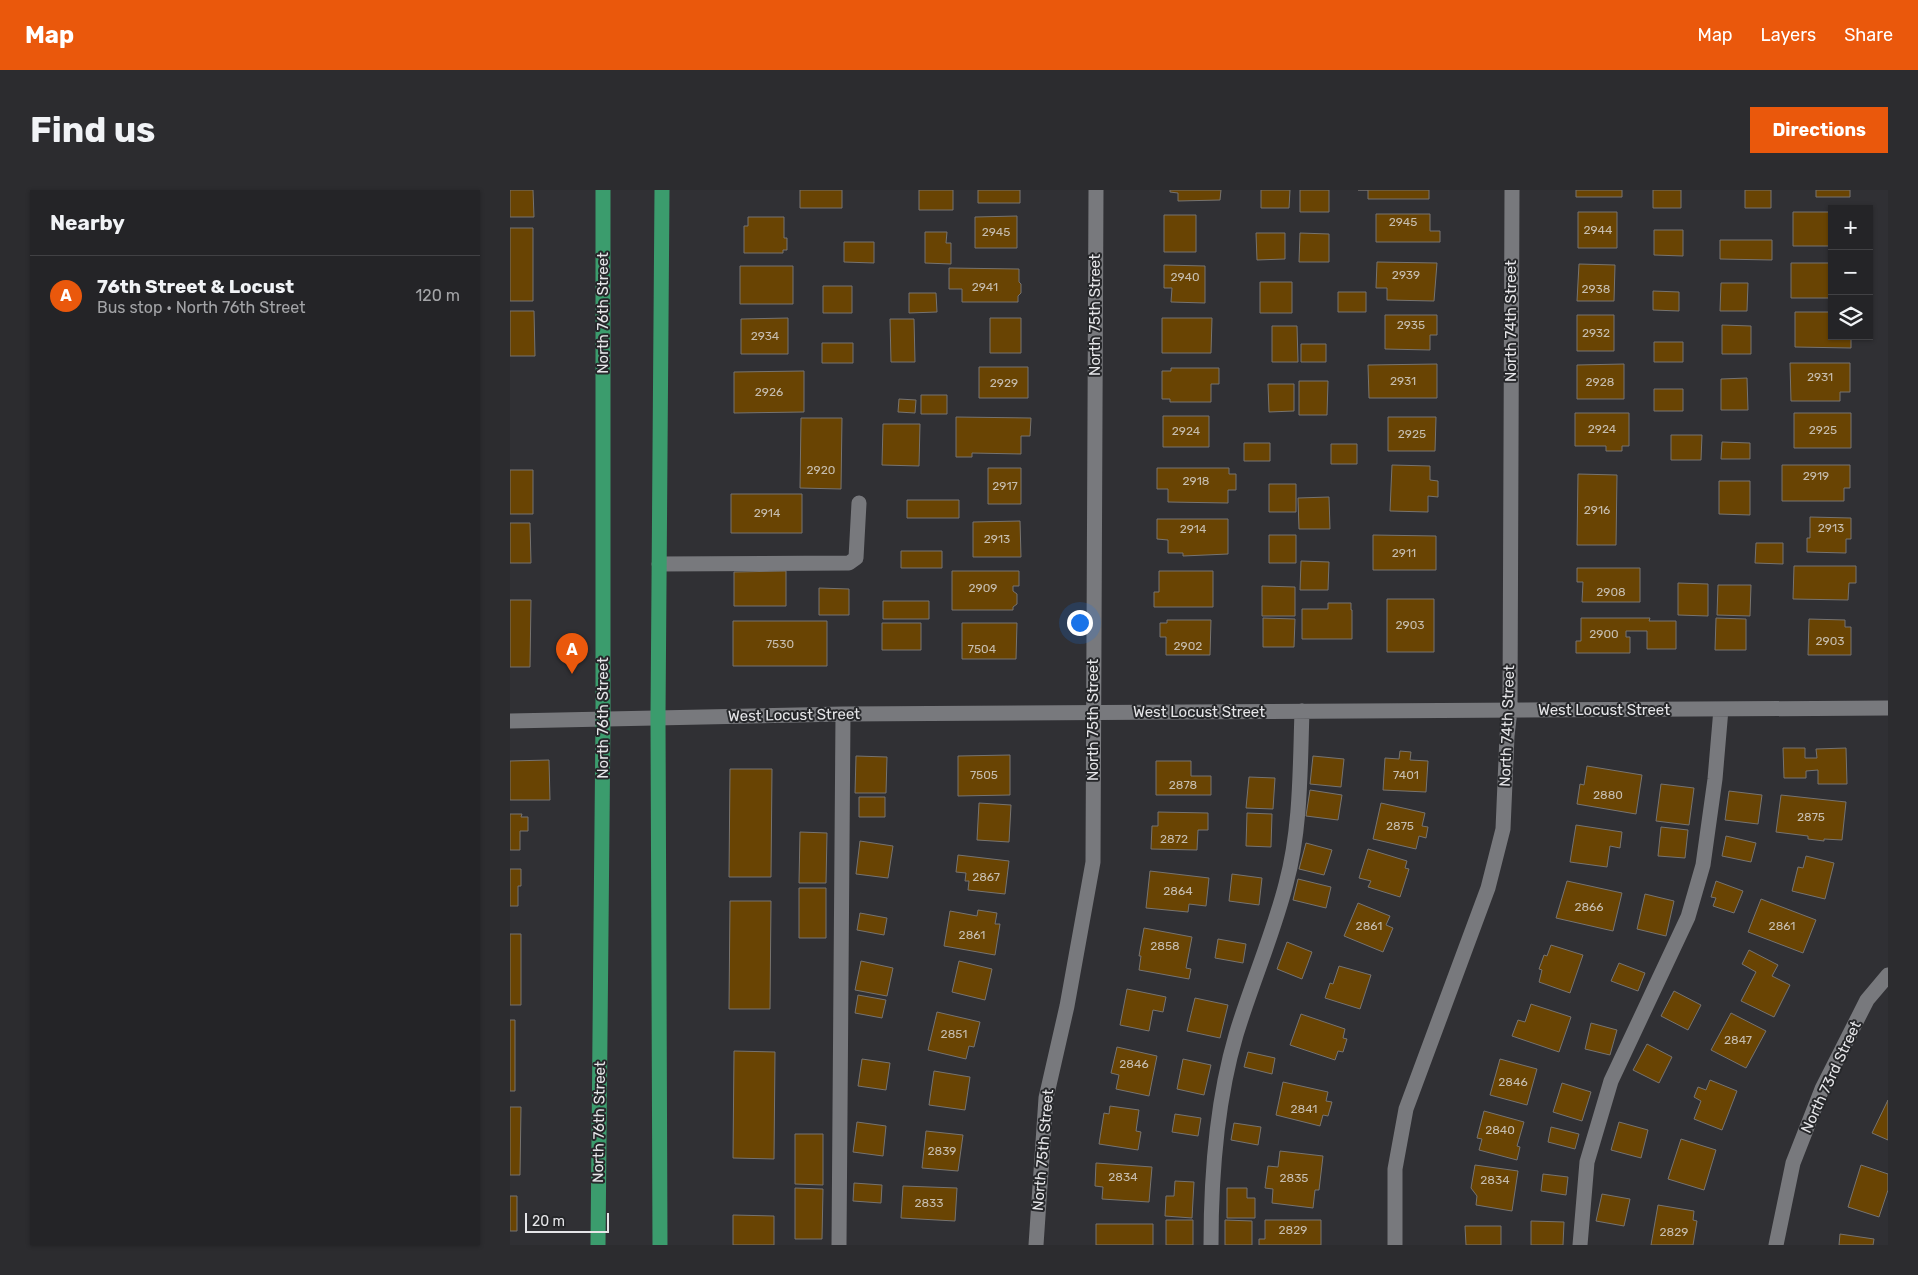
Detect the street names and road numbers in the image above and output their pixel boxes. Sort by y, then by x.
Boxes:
street label: North 76th Street [594,252,612,374]
street label: North 75th Street [1086,254,1104,376]
street label: North 74th Street [1502,260,1520,382]
street label: North 76th Street [594,657,612,779]
street label: North 75th Street [1084,659,1102,781]
street label: North 74th Street [1496,665,1518,787]
street label: West Locust Street [1538,701,1670,719]
street label: West Locust Street [1133,703,1265,721]
street label: West Locust Street [728,705,860,725]
street label: North 73rd Street [1797,1018,1865,1136]
street label: North 76th Street [589,1061,609,1183]
street label: North 75th Street [1029,1088,1057,1212]

